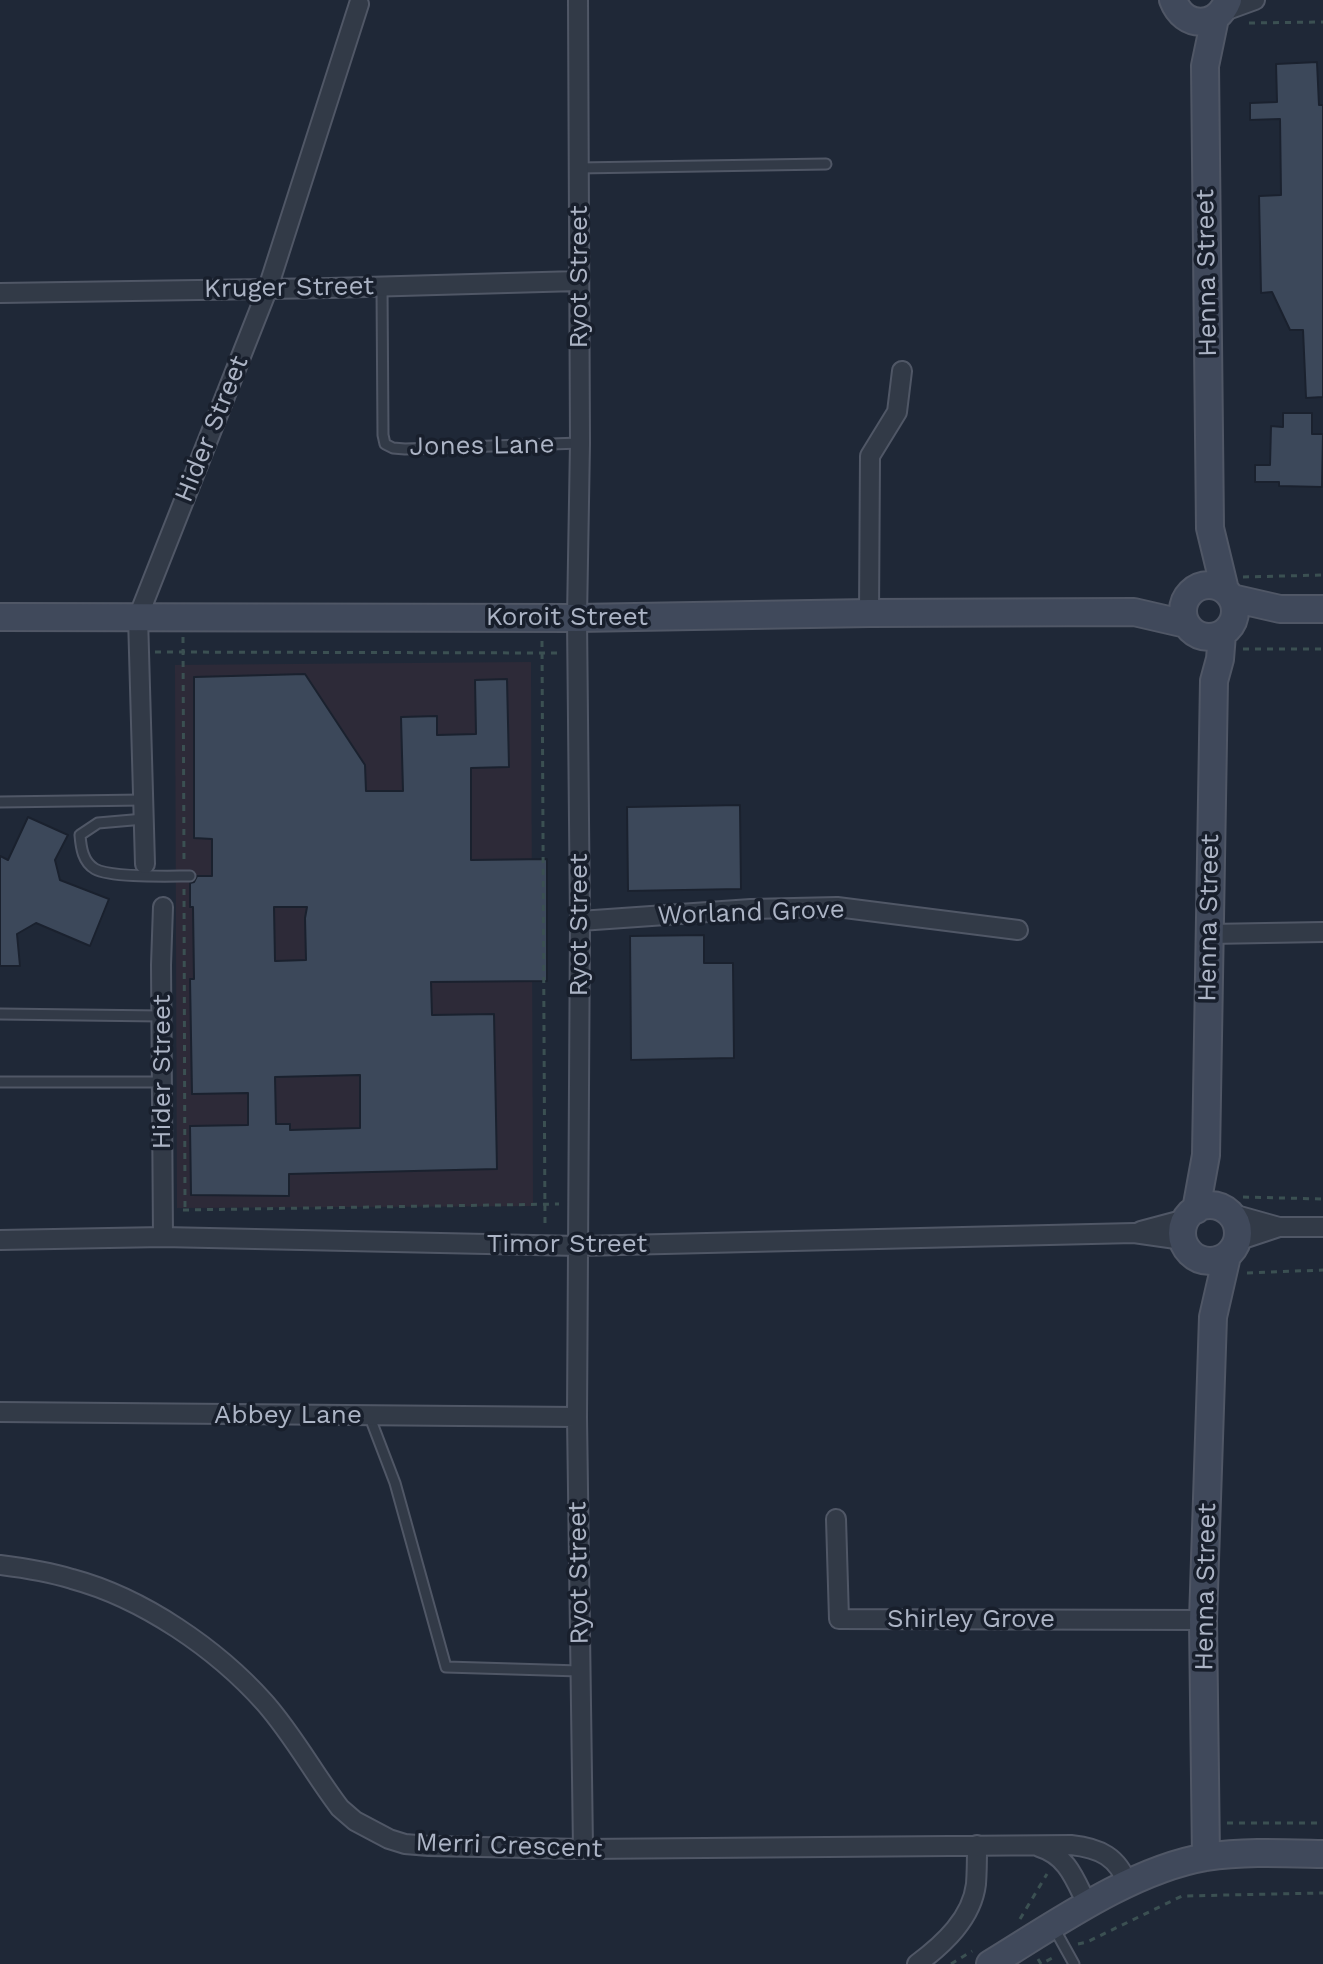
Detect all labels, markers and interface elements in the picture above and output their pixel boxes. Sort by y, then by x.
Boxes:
street label: Henna Street [1190,189,1224,357]
street label: Ryot Street [563,205,595,349]
street label: Kruger Street [204,271,374,305]
street label: Hider Street [168,351,256,507]
street label: Jones Lane [409,429,555,463]
street label: Koroit Street [486,601,648,633]
street label: Henna Street [1192,834,1226,1002]
street label: Ryot Street [563,853,595,997]
street label: Worland Grove [657,894,845,932]
street label: Hider Street [146,994,178,1150]
street label: Timor Street [487,1228,647,1260]
street label: Abbey Lane [214,1399,362,1431]
street label: Ryot Street [562,1501,596,1645]
street label: Henna Street [1189,1503,1223,1671]
street label: Shirley Grove [887,1603,1055,1635]
street label: Merri Crescent [415,1827,603,1865]

